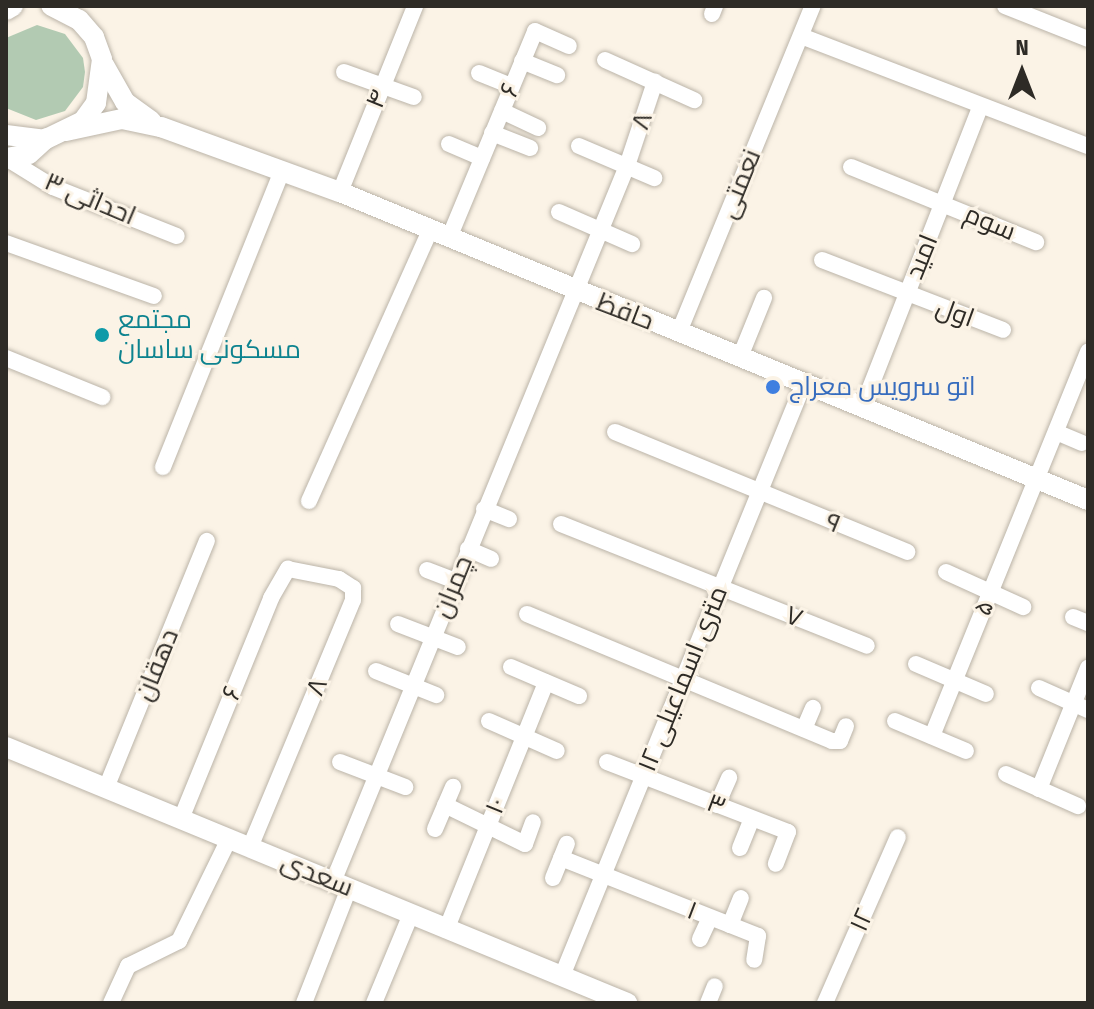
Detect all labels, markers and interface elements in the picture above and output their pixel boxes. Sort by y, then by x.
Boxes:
north arrow [982,32,1062,112]
text: N [1015,34,1029,61]
street label: ۶ [493,78,527,102]
street label: ۴ [359,85,395,113]
street label: ۸ [625,108,659,134]
street label: نعمتی [712,145,768,223]
street label: احداثی ۳ [40,166,140,232]
street label: سوم [960,198,1020,248]
street label: امید [899,230,945,284]
street label: حافظ [592,287,658,337]
street label: اول [932,292,978,334]
place label: مجتمع مسکونی ساسان [118,304,301,366]
marker: مجتمع مسکونی ساسان [93,326,111,344]
place label: اتو سرویس معراج [789,371,976,403]
marker: اتو سرویس معراج [764,378,782,396]
street label: ۹ [821,506,845,540]
street label: چمران [427,551,479,623]
street label: ۱۲ متری اسماعیلی [632,582,734,776]
street label: ۵ [967,596,1001,620]
street label: ۷ [781,600,807,634]
street label: دهقان [129,624,185,706]
street label: ۸ [299,673,335,701]
street label: ۶ [215,681,249,705]
street label: ۳ [702,787,730,823]
street label: ۱۰ [479,793,513,819]
street label: سعدی [276,846,358,904]
street label: ۱ [683,895,701,927]
street label: ۱۲ [843,904,881,936]

